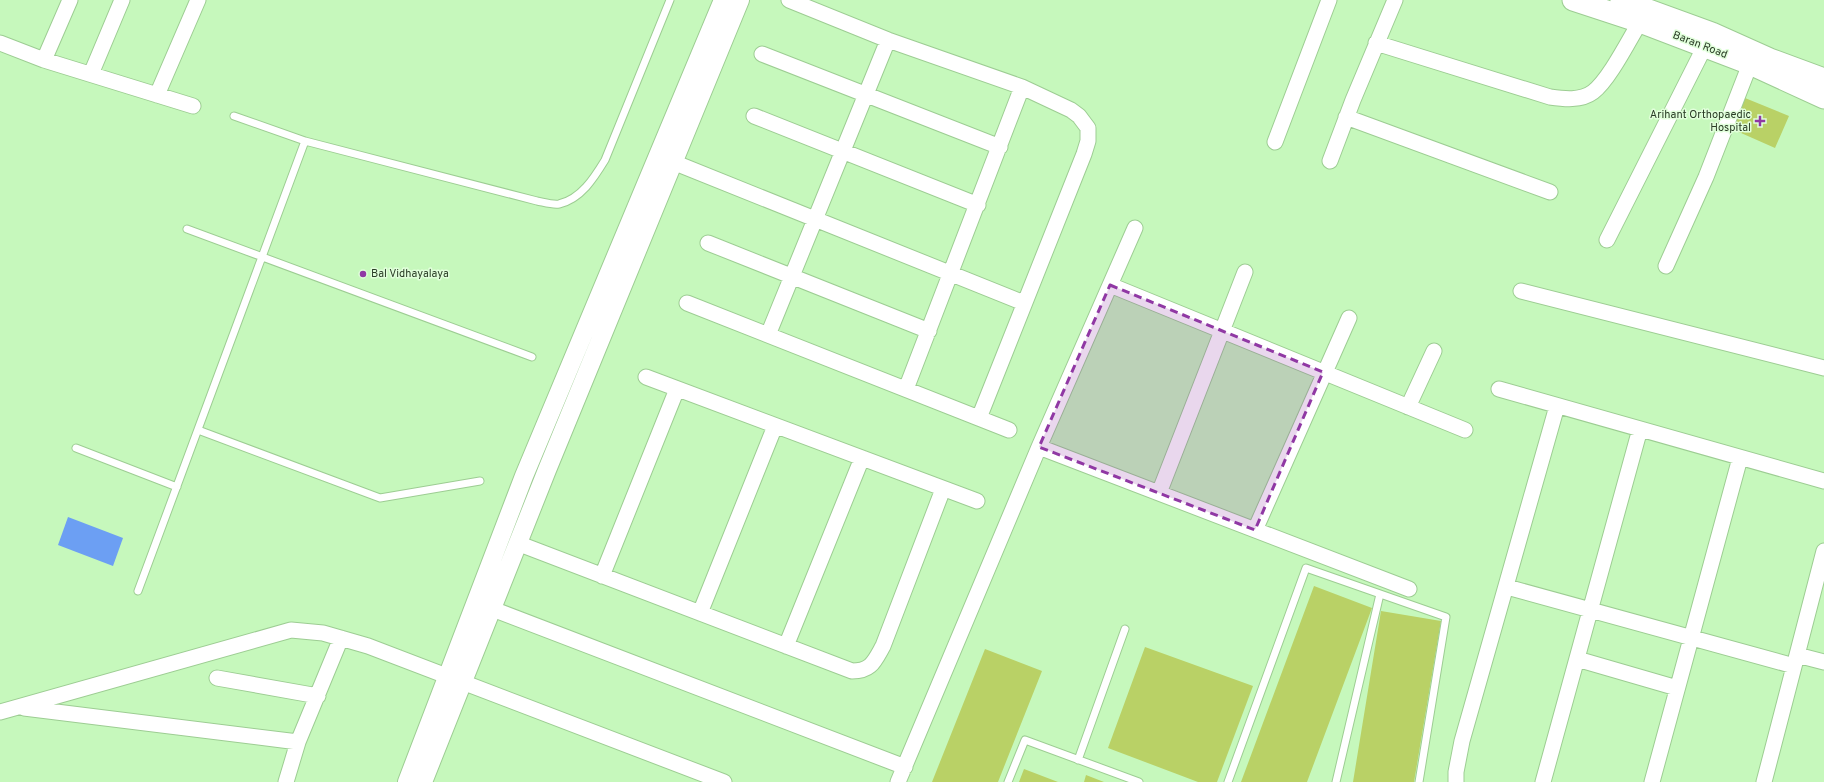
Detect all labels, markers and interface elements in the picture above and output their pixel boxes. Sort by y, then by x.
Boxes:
street label: Baran Road [1671,28,1729,62]
place label: Arihant Orthopaedic Hospital [1650,108,1751,135]
marker: Arihant Orthopaedic Hospital [1754,115,1766,127]
place label: Bal Vidhayalaya [371,267,449,281]
marker: Bal Vidhayalaya [358,269,368,279]

